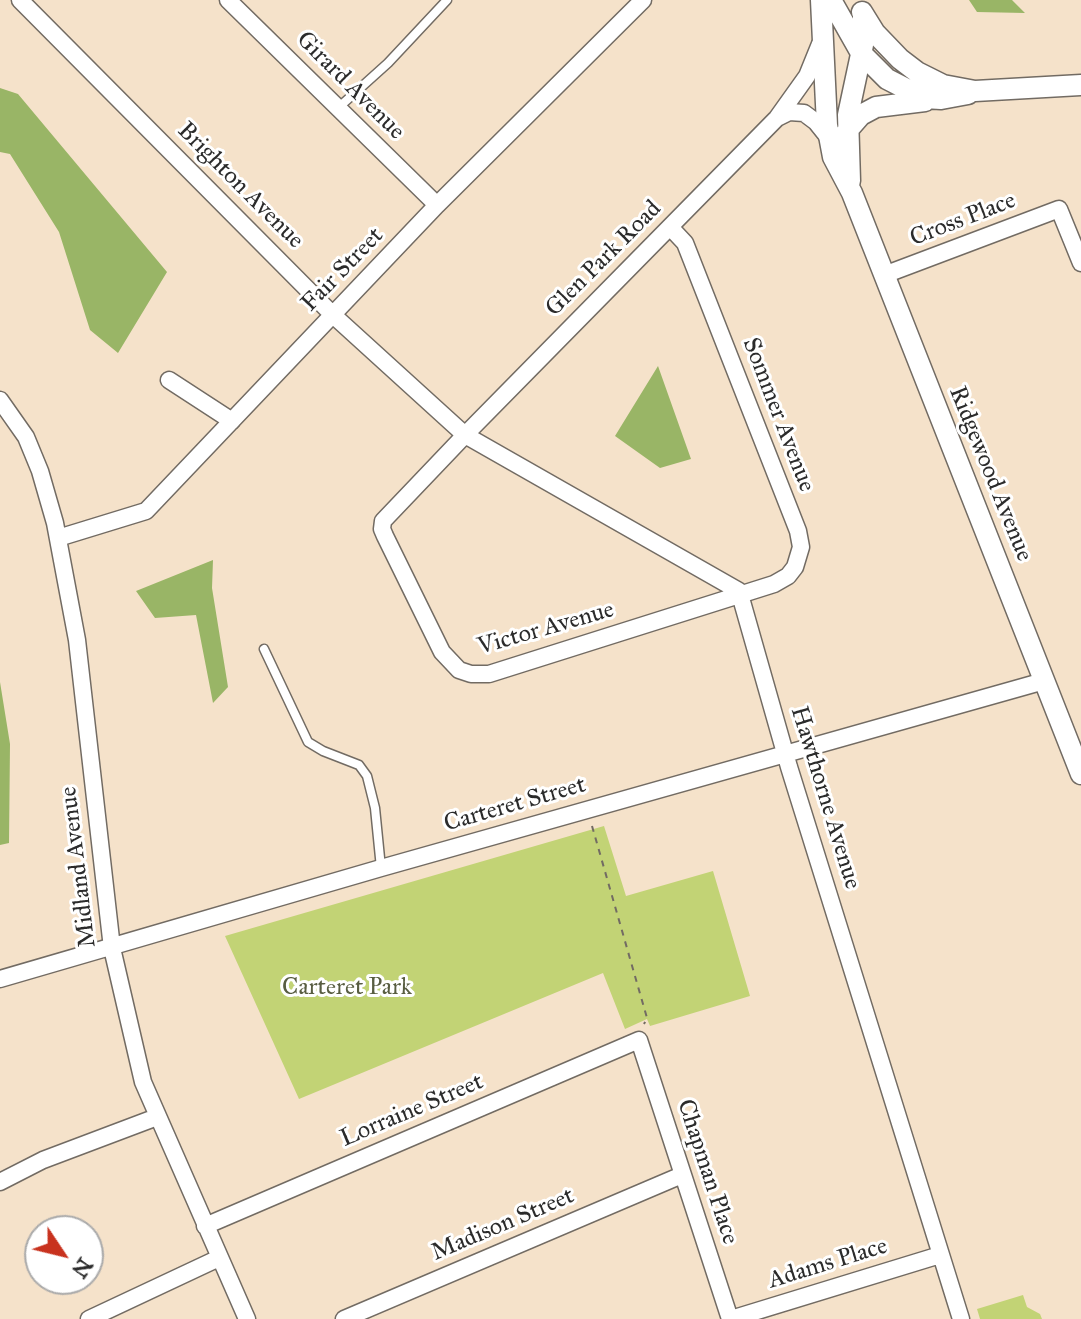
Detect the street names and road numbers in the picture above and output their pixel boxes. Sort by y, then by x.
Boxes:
street label: Girard Avenue [290,26,410,146]
street label: Brighton Avenue [171,117,309,255]
street label: Cross Place [906,187,1020,253]
street label: Glen Park Road [540,195,668,323]
street label: Fair Street [296,222,390,318]
street label: Sommer Avenue [735,334,821,496]
street label: Ridgewood Avenue [942,382,1038,566]
street label: Victor Avenue [475,596,617,662]
street label: Hawthorne Avenue [784,703,866,893]
street label: Carteret Street [441,771,589,839]
street label: Midland Avenue [55,785,103,949]
street label: Lorraine Street [336,1068,488,1154]
street label: Chapman Place [670,1096,744,1248]
street label: Madison Street [427,1182,579,1268]
street label: Adams Place [765,1232,891,1296]

